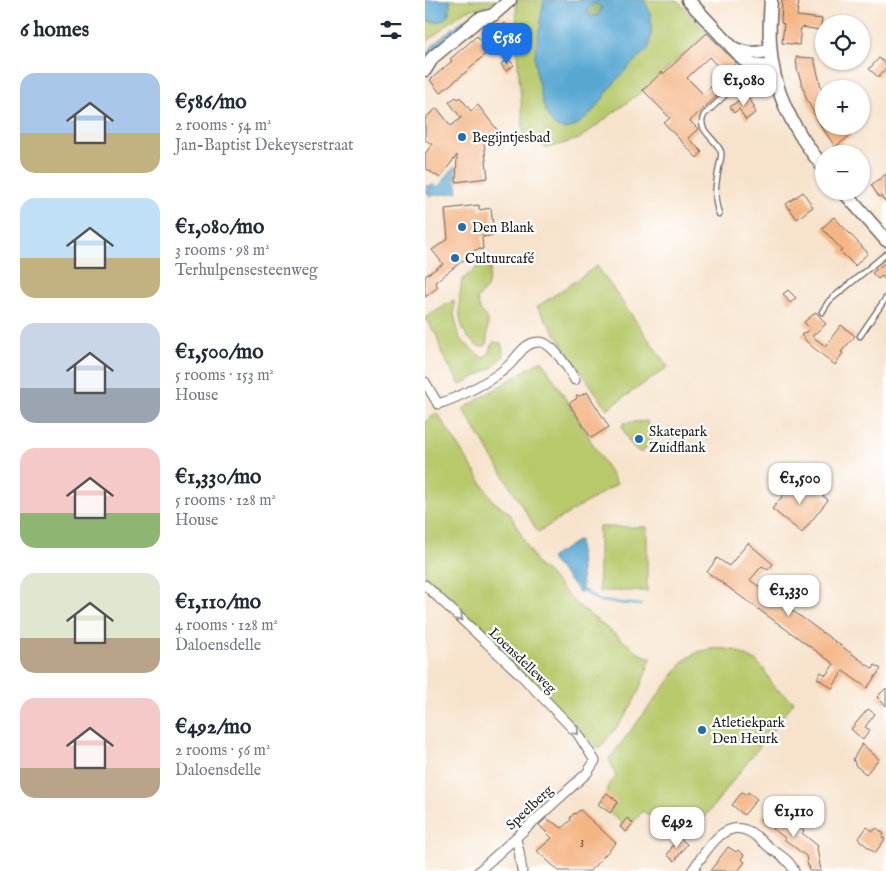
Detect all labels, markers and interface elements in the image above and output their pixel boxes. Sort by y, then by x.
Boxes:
map controls [815,15,870,200]
button: locate [815,15,870,70]
icon: filters [377,16,405,44]
text: 6 homes [20,17,89,44]
pin: €586 [477,22,537,65]
text: €586 [493,29,521,49]
pin: €1,080 [703,64,785,107]
text: €1,080 [723,71,765,91]
button: + [815,80,870,135]
text: €586/mo [175,89,247,116]
icon: home [60,93,120,153]
text: 2 rooms · 54 m² [175,116,272,136]
place label: Begijntjesbad [472,129,551,147]
marker: Begijntjesbad [456,131,468,143]
text: Jan-Baptist Dekeyserstraat [175,136,354,156]
button: − [815,145,870,200]
text: €1,080/mo [175,214,264,241]
icon: home [60,218,120,278]
place label: Den Blank [472,219,535,237]
marker: Den Blank [456,221,468,233]
text: 3 rooms · 98 m² [175,241,270,261]
place label: Cultuurcafé [465,250,535,268]
marker: Cultuurcafé [449,252,461,264]
text: Terhulpensesteenweg [175,261,318,281]
text: €1,500/mo [175,339,264,366]
icon: home [60,343,120,403]
text: 5 rooms · 153 m² [175,366,274,386]
text: House [175,386,218,406]
place label: Skatepark Zuidflank [649,423,708,457]
marker: Skatepark Zuidflank [633,433,645,445]
pin: €1,500 [759,462,841,505]
text: €1,330/mo [175,464,261,491]
icon: home [60,468,120,528]
text: €1,500 [779,469,821,489]
text: 5 rooms · 128 m² [175,491,276,511]
text: House [175,511,218,531]
pin: €1,330 [748,574,830,617]
text: €1,330 [769,581,809,601]
text: €1,110/mo [175,589,261,616]
icon: home [60,593,120,653]
one-way arrow [455,612,464,621]
text: 4 rooms · 128 m² [175,616,278,636]
street label: Loensdelleweg [485,624,560,698]
text: Daloensdelle [175,636,261,656]
text: €492/mo [175,714,251,741]
place label: Atletiekpark Den Heurk [711,714,786,748]
icon: home [60,718,120,778]
marker: Atletiekpark Den Heurk [696,724,708,736]
one-way arrow [570,727,579,736]
text: 2 rooms · 56 m² [175,741,270,761]
text: Daloensdelle [175,761,261,781]
street label: Speelberg [502,781,557,834]
pin: €1,110 [753,796,835,838]
text: €1,110 [774,802,814,822]
pin: €492 [647,806,707,849]
text: €492 [661,813,693,833]
house number: 3 [580,835,584,849]

